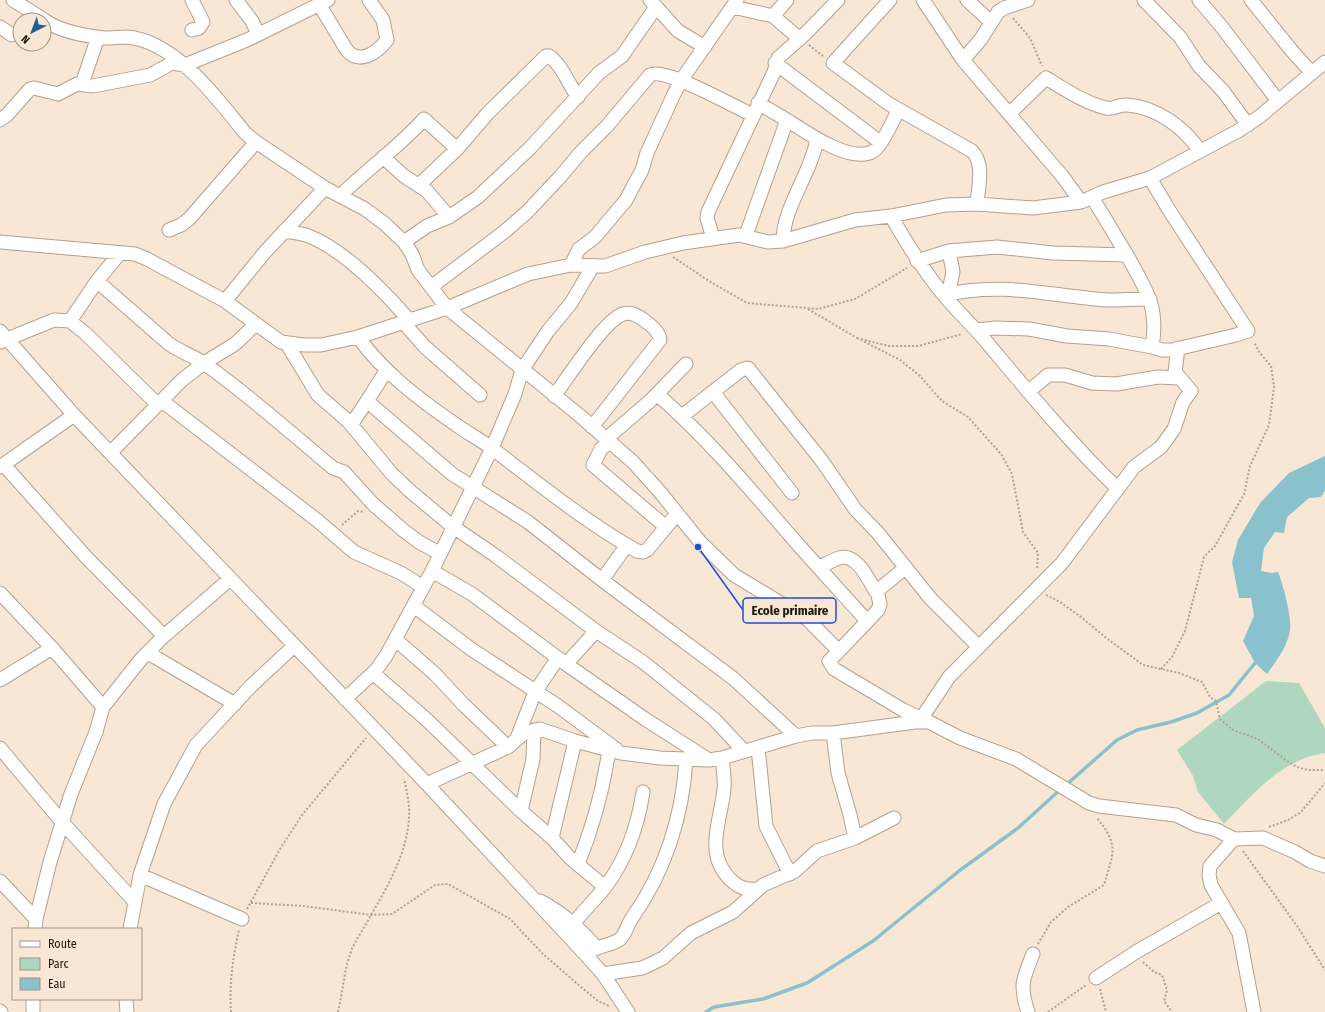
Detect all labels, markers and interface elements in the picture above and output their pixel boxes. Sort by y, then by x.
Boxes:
north arrow [12,12,52,52]
text: N [19,32,32,46]
callout: Ecole primaire [743,598,836,623]
text: Ecole primaire [752,603,829,618]
legend [12,928,142,1000]
text: Route [48,937,77,951]
text: Parc [48,957,69,971]
text: Eau [48,977,66,991]

